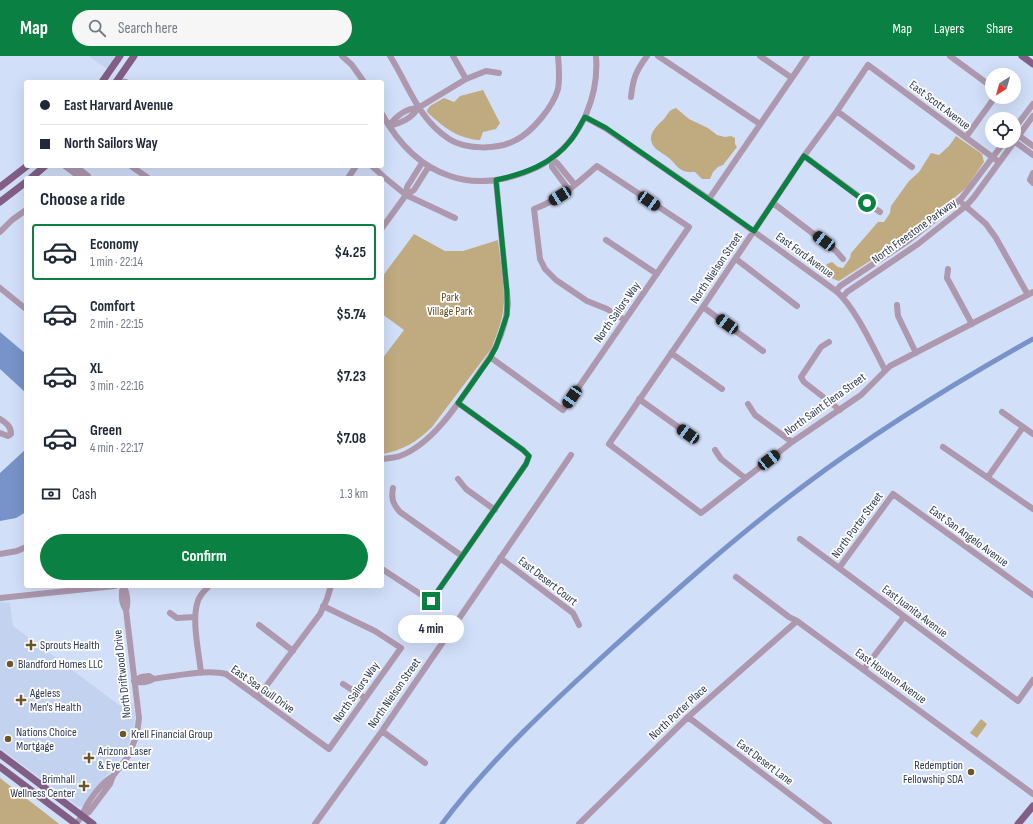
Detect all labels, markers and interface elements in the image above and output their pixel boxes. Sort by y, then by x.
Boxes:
search box [72,10,352,46]
text: Map [20,17,48,40]
icon: search [86,17,108,39]
text: Search here [118,19,178,38]
text: Map [892,20,912,37]
text: Layers [934,20,964,37]
text: Share [986,20,1013,37]
north arrow [985,68,1021,104]
map controls [985,68,1021,148]
street label: East Scott Avenue [906,78,973,133]
text: East Harvard Avenue [64,96,173,115]
button: locate [985,112,1021,148]
text: North Sailors Way [64,134,158,153]
car [547,185,573,207]
text: Choose a ride [40,189,125,210]
car [636,189,662,213]
route start [858,194,876,212]
street label: North Freestone Parkway [869,195,960,267]
street label: East Ford Avenue [773,229,837,282]
car [811,229,837,253]
street label: North Nielson Street [687,230,746,307]
icon: car [42,234,78,270]
text: Economy [90,235,139,254]
text: $4.25 [334,243,366,262]
text: 1 min · 22:14 [90,254,143,270]
street label: North Sailors Way [591,279,644,346]
park label: Park Village Park [427,290,473,319]
icon: car [42,296,78,332]
text: Comfort [90,297,135,316]
text: $5.74 [336,305,366,324]
car [714,312,740,336]
text: 2 min · 22:15 [90,316,143,332]
icon: car [42,358,78,394]
text: XL [90,359,103,378]
text: $7.23 [336,367,366,386]
street label: North Saint Elena Street [782,370,869,439]
text: 3 min · 22:16 [90,378,144,394]
car [560,384,584,410]
icon: car [42,420,78,456]
text: Green [90,421,122,440]
car [675,422,701,446]
text: $7.08 [336,429,366,448]
text: 4 min · 22:17 [90,440,143,456]
car [756,448,782,472]
icon: cash [40,483,62,505]
text: Cash [72,485,97,504]
text: 1.3 km [340,486,368,502]
street label: North Porter Street [828,489,887,561]
street label: East San Angelo Avenue [926,503,1012,570]
button: Confirm [40,534,368,580]
street label: East Desert Court [515,554,581,609]
street label: East Juanita Avenue [879,582,951,641]
route end [422,592,440,610]
callout: 4 min [398,615,464,643]
text: 4 min [418,621,444,637]
street label: North Driftwood Drive [110,629,135,719]
place label: Sprouts Health [40,638,100,653]
marker: Sprouts Health [25,639,37,651]
street label: East Houston Avenue [852,645,929,707]
street label: North Nielson Street [365,655,424,731]
place label: Blandford Homes LLC [18,657,103,672]
marker: Blandford Homes LLC [5,659,15,669]
street label: North Sailors Way [330,659,383,726]
street label: East Sea Gull Drive [228,662,298,717]
street label: North Porter Place [646,681,711,743]
place label: Ageless Men's Health [29,686,81,715]
marker: Ageless Men's Health [15,694,27,706]
place label: Nations Choice Mortgage [16,725,77,754]
place label: Krell Financial Group [131,727,213,742]
marker: Krell Financial Group [118,729,128,739]
marker: Nations Choice Mortgage [3,734,13,744]
street label: East Desert Lane [733,736,796,789]
place label: Arizona Laser & Eye Center [97,744,152,773]
marker: Arizona Laser & Eye Center [83,752,95,764]
place label: Redemption Fellowship SDA [903,758,964,787]
marker: Redemption Fellowship SDA [966,767,976,777]
place label: Brimhall Wellness Center [10,772,76,801]
marker: Brimhall Wellness Center [78,780,90,792]

